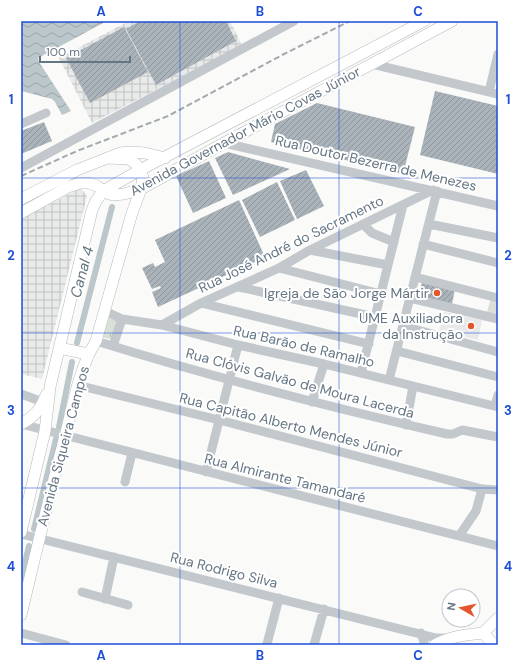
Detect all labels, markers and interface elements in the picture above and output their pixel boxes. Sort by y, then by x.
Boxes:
text: A [96,3,106,20]
text: B [256,3,264,20]
text: C [413,3,423,20]
scale bar [40,38,130,64]
text: 100 m [46,44,80,60]
street label: Avenida Governador Mário Covas Júnior [127,62,363,200]
text: 1 [9,91,13,108]
text: 1 [506,91,510,108]
street label: Rua Doutor Bezerra de Menezes [274,131,478,195]
street label: Rua José André do Sacramento [195,191,387,297]
water label: Canal 4 [66,244,98,300]
text: 2 [7,247,15,264]
text: 2 [504,247,512,264]
place label: Igreja de São Jorge Mártir [264,284,429,302]
marker: Igreja de São Jorge Mártir [432,288,442,298]
place label: UME Auxiliadora da Instrução [359,309,463,343]
street label: Rua Barão de Ramalho [232,321,376,371]
marker: UME Auxiliadora da Instrução [466,321,476,331]
street label: Rua Clóvis Galvão de Moura Lacerda [184,344,416,422]
street label: Avenida Siqueira Campos [33,364,93,528]
street label: Rua Capitão Alberto Mendes Júnior [178,389,404,461]
text: 3 [7,402,15,419]
text: 3 [504,402,512,419]
street label: Rua Almirante Tamandaré [203,449,368,507]
street label: Rua Rodrigo Silva [168,548,280,592]
text: 4 [7,558,15,575]
text: 4 [504,558,512,575]
north arrow [441,588,481,628]
text: N [444,601,459,611]
text: A [96,647,106,664]
text: B [256,647,264,664]
text: C [413,647,423,664]

